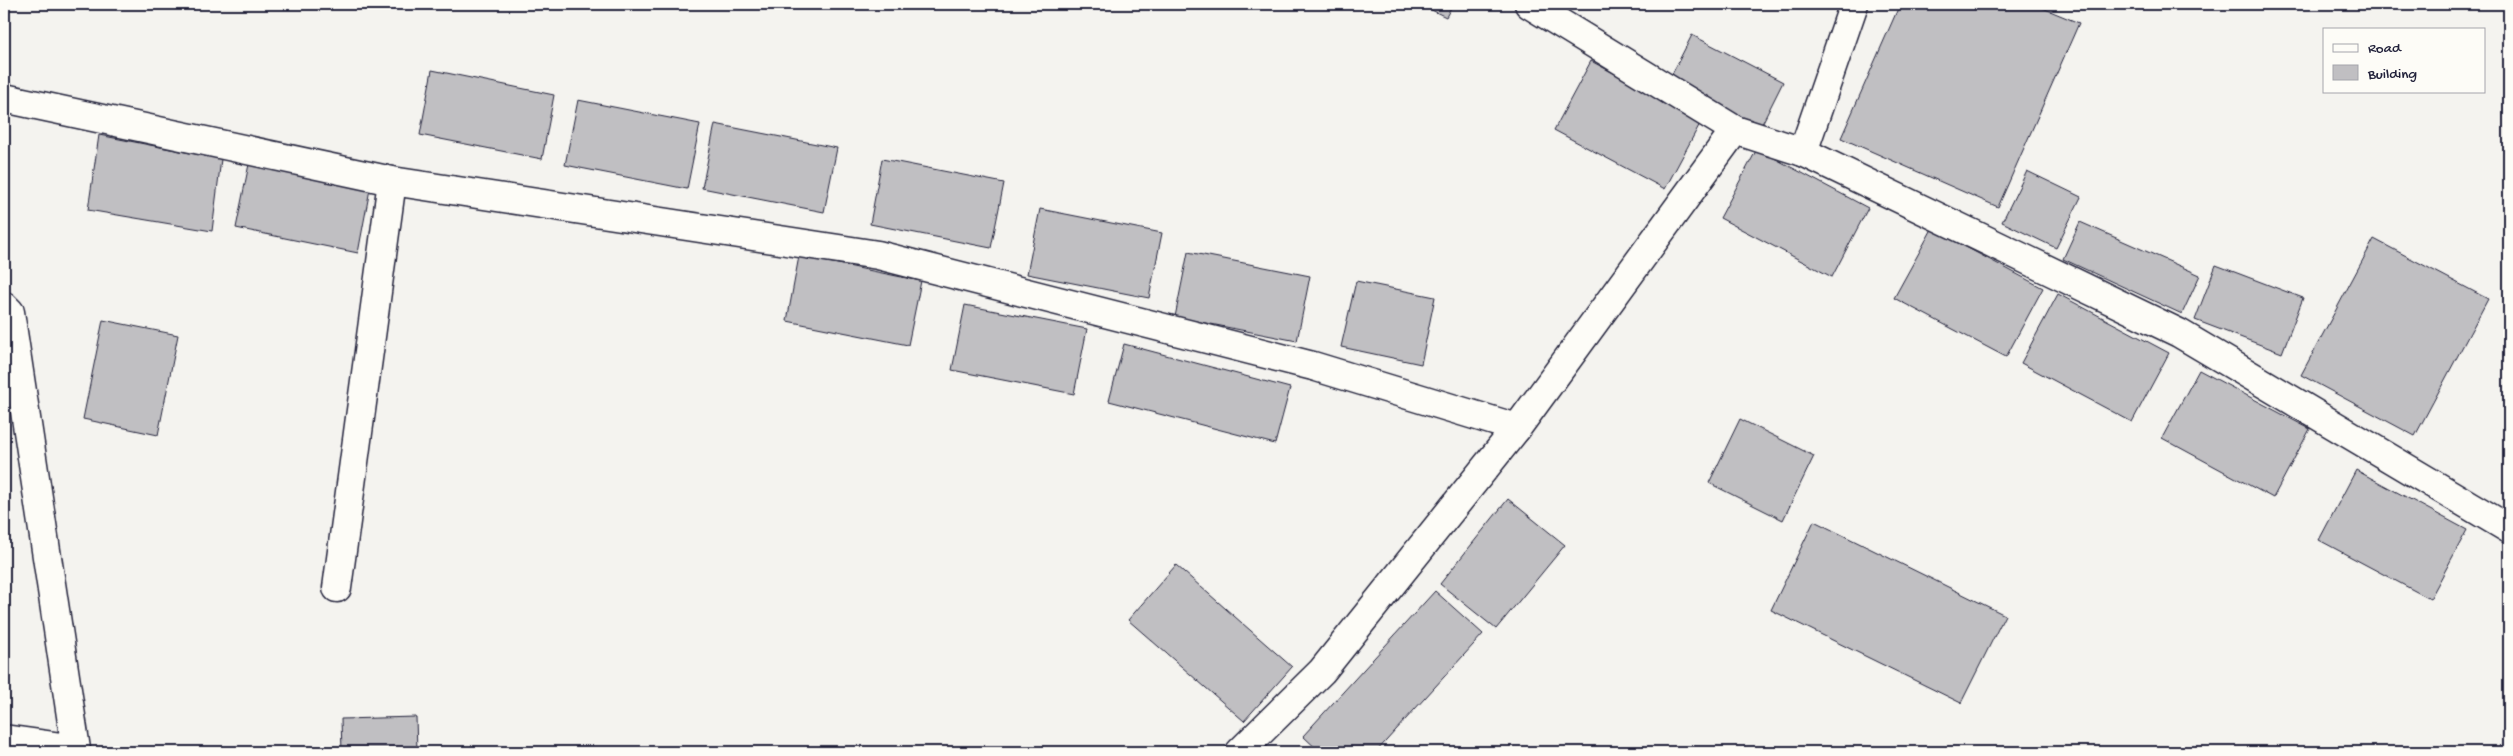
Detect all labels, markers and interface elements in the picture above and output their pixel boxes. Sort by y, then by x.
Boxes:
legend [2323,28,2486,92]
text: Road [2368,40,2402,58]
text: Building [2367,66,2417,84]

